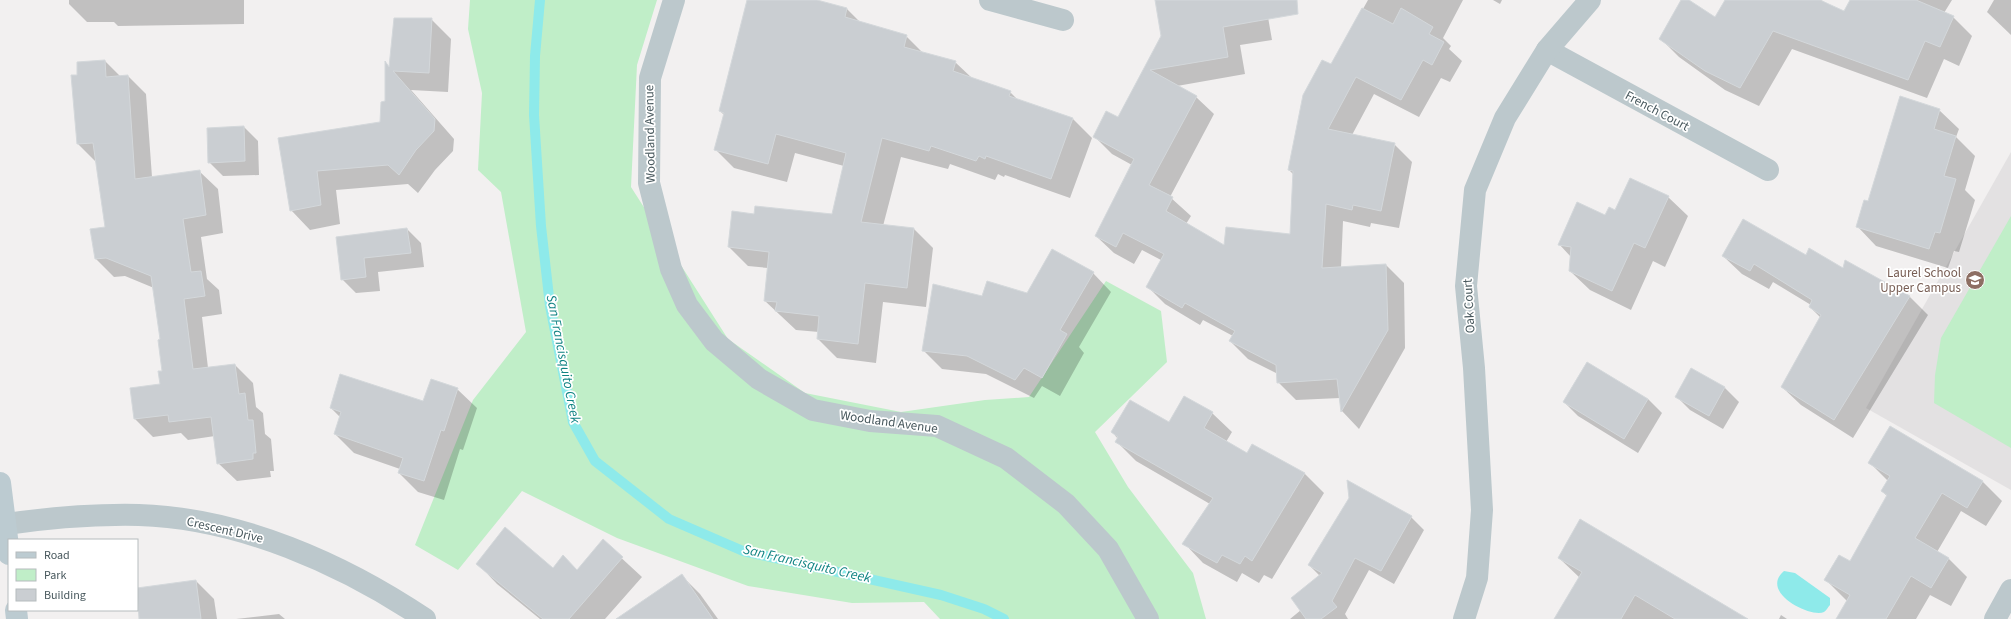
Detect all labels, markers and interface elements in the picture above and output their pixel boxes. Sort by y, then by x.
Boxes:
street label: Woodland Avenue [640,85,660,183]
street label: French Court [1622,87,1693,136]
place label: Laurel School Upper Campus [1880,264,1962,297]
school or university icon: Laurel School Upper Campus [1964,269,1986,291]
street label: Oak Court [1459,278,1479,334]
water label: San Francisquito Creek [541,293,585,425]
street label: Woodland Avenue [839,406,939,438]
street label: Crescent Drive [185,512,265,548]
legend [8,539,138,611]
water label: San Francisquito Creek [741,540,873,589]
text: Road [44,547,70,564]
text: Park [44,567,66,584]
text: Building [44,587,86,604]

